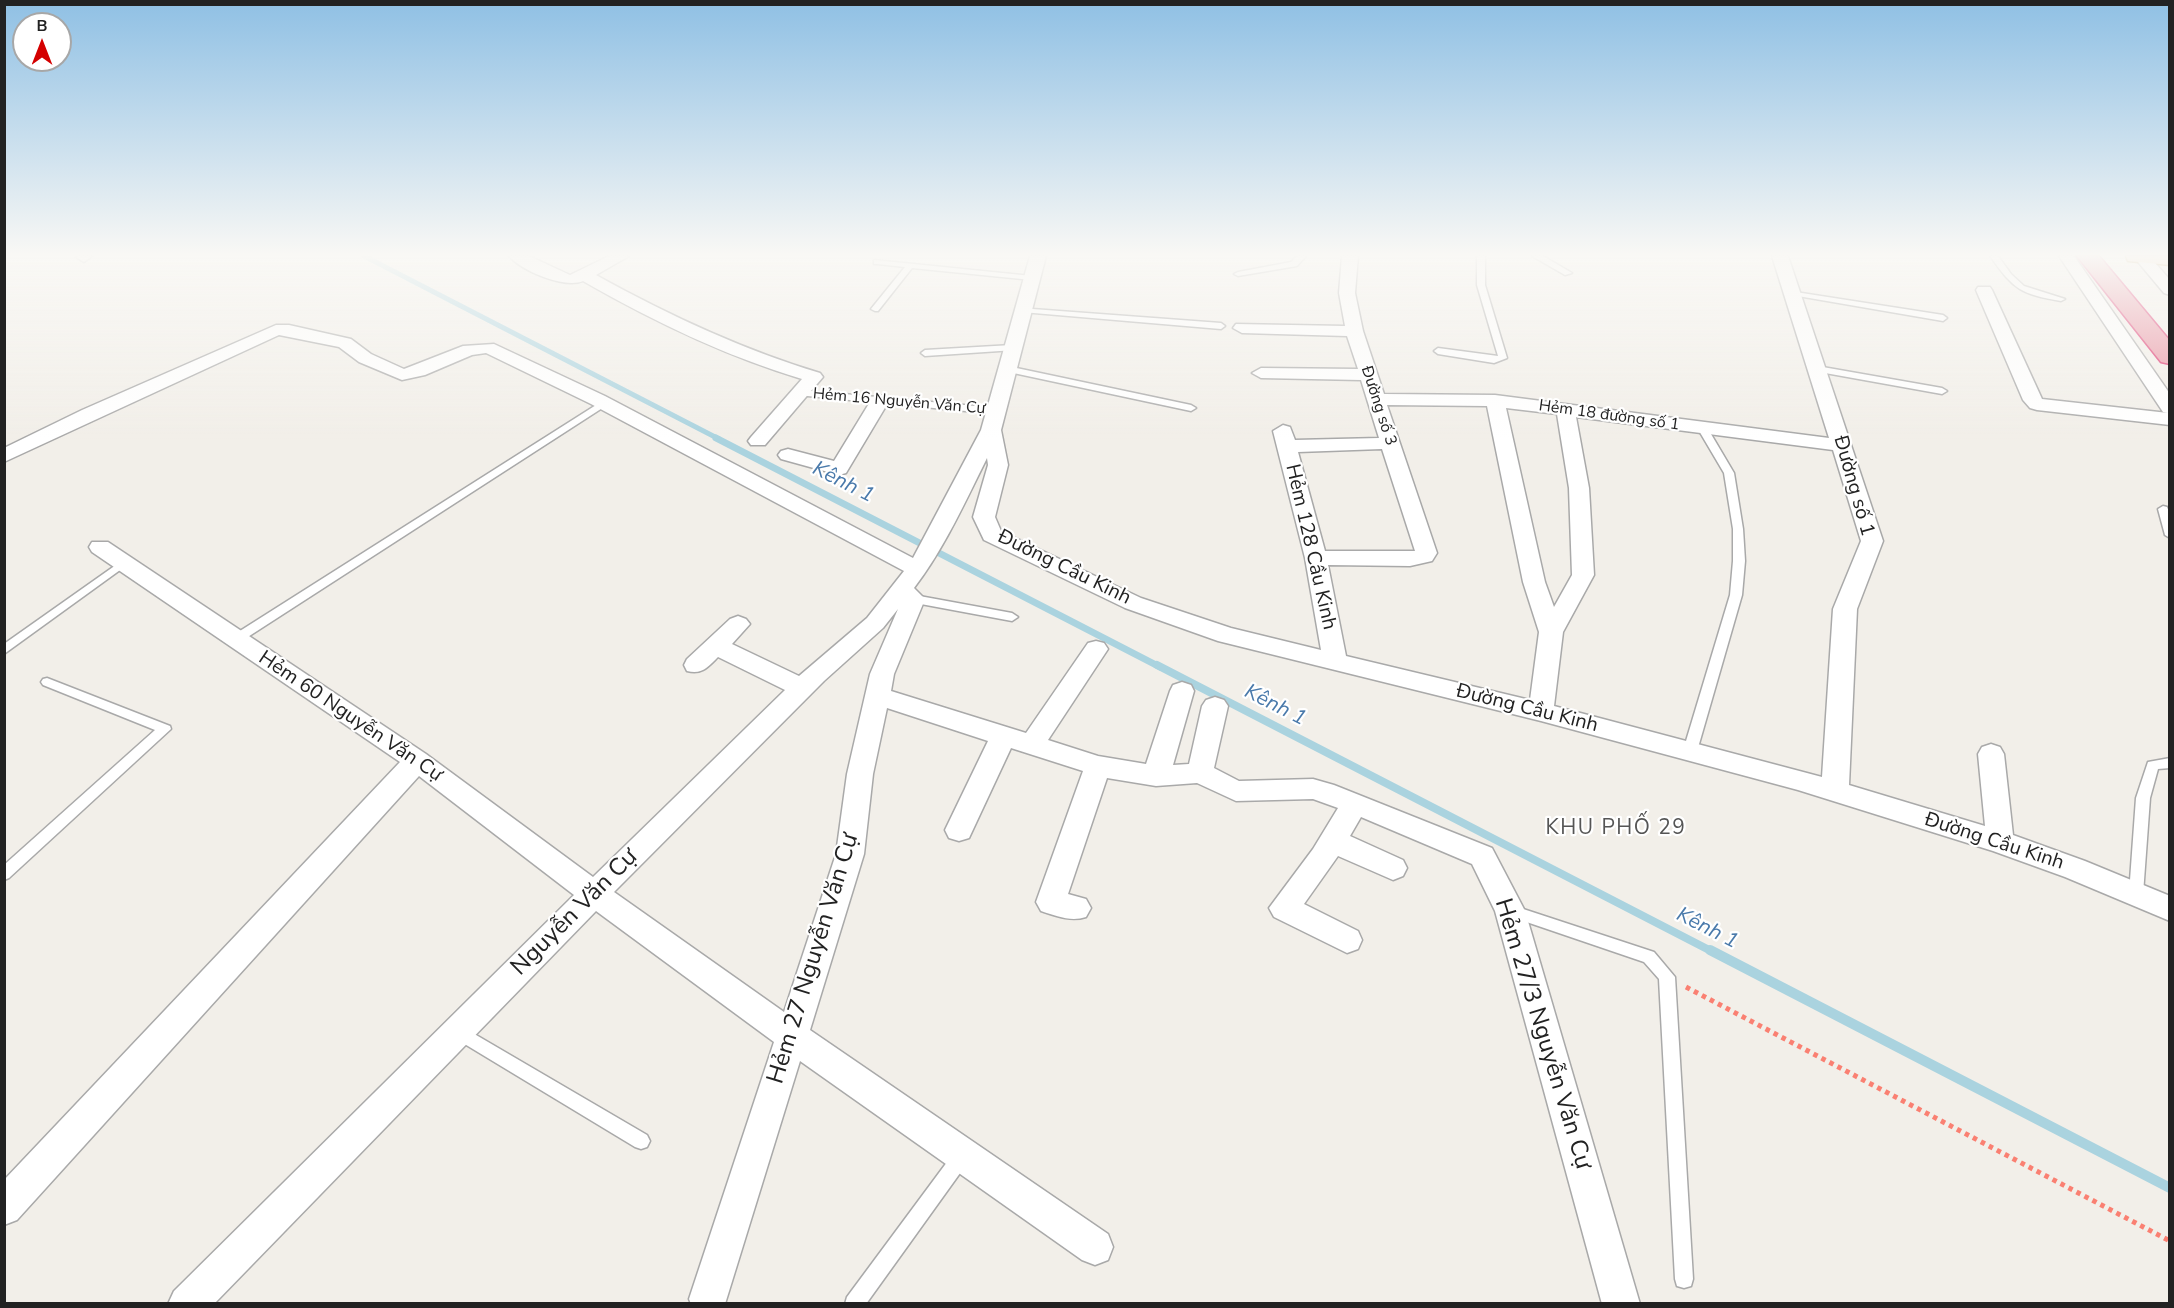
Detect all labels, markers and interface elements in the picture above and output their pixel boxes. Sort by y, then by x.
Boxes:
north arrow [12,12,72,72]
text: B [36,15,48,37]
street label: Đường số 3 [1356,364,1400,448]
street label: Hẻm 16 Nguyễn Văn Cự [812,385,986,419]
street label: Hẻm 18 đường số 1 [1537,397,1681,435]
street label: Đường số 1 [1827,433,1879,539]
water label: Kênh 1 [808,457,878,509]
street label: Hẻm 128 Cầu Kinh [1279,462,1341,632]
street label: Đường Cầu Kinh [993,525,1135,611]
street label: Hẻm 60 Nguyễn Văn Cự [254,647,446,787]
water label: Kênh 1 [1240,680,1310,732]
street label: Đường Cầu Kinh [1454,680,1600,738]
street label: Đường Cầu Kinh [1921,808,2067,876]
district label: KHU PHỐ 29 [1546,816,1686,842]
street label: Hẻm 27 Nguyễn Văn Cự [762,831,866,1087]
street label: Nguyễn Văn Cự [506,844,644,982]
street label: Hẻm 27/3 Nguyễn Văn Cự [1487,895,1597,1173]
water label: Kênh 1 [1672,903,1742,955]

